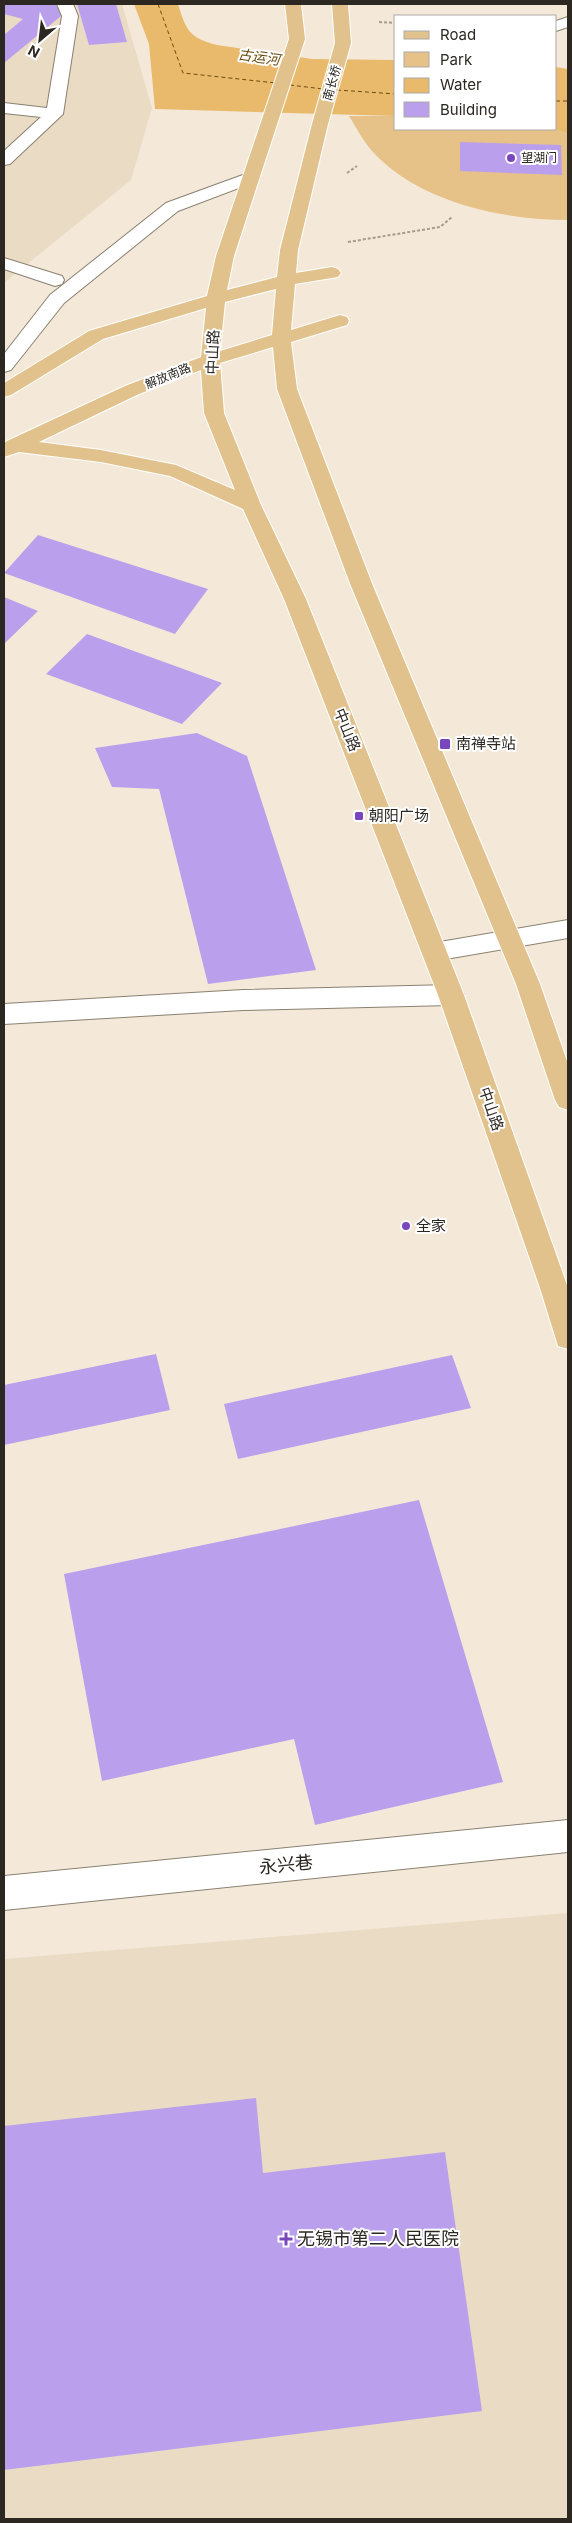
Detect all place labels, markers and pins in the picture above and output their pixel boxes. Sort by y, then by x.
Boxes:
place label: 望湖门 [521,150,557,165]
marker: 望湖门 [505,152,517,164]
place label: 南禅寺站 [456,734,516,753]
marker: 南禅寺站 [438,737,452,751]
place label: 朝阳广场 [369,806,429,825]
marker: 朝阳广场 [353,810,365,822]
place label: 全家 [416,1216,446,1235]
marker: 全家 [400,1220,412,1232]
place label: 无锡市第二人民医院 [297,2228,459,2249]
marker: 无锡市第二人民医院 [279,2232,293,2246]

